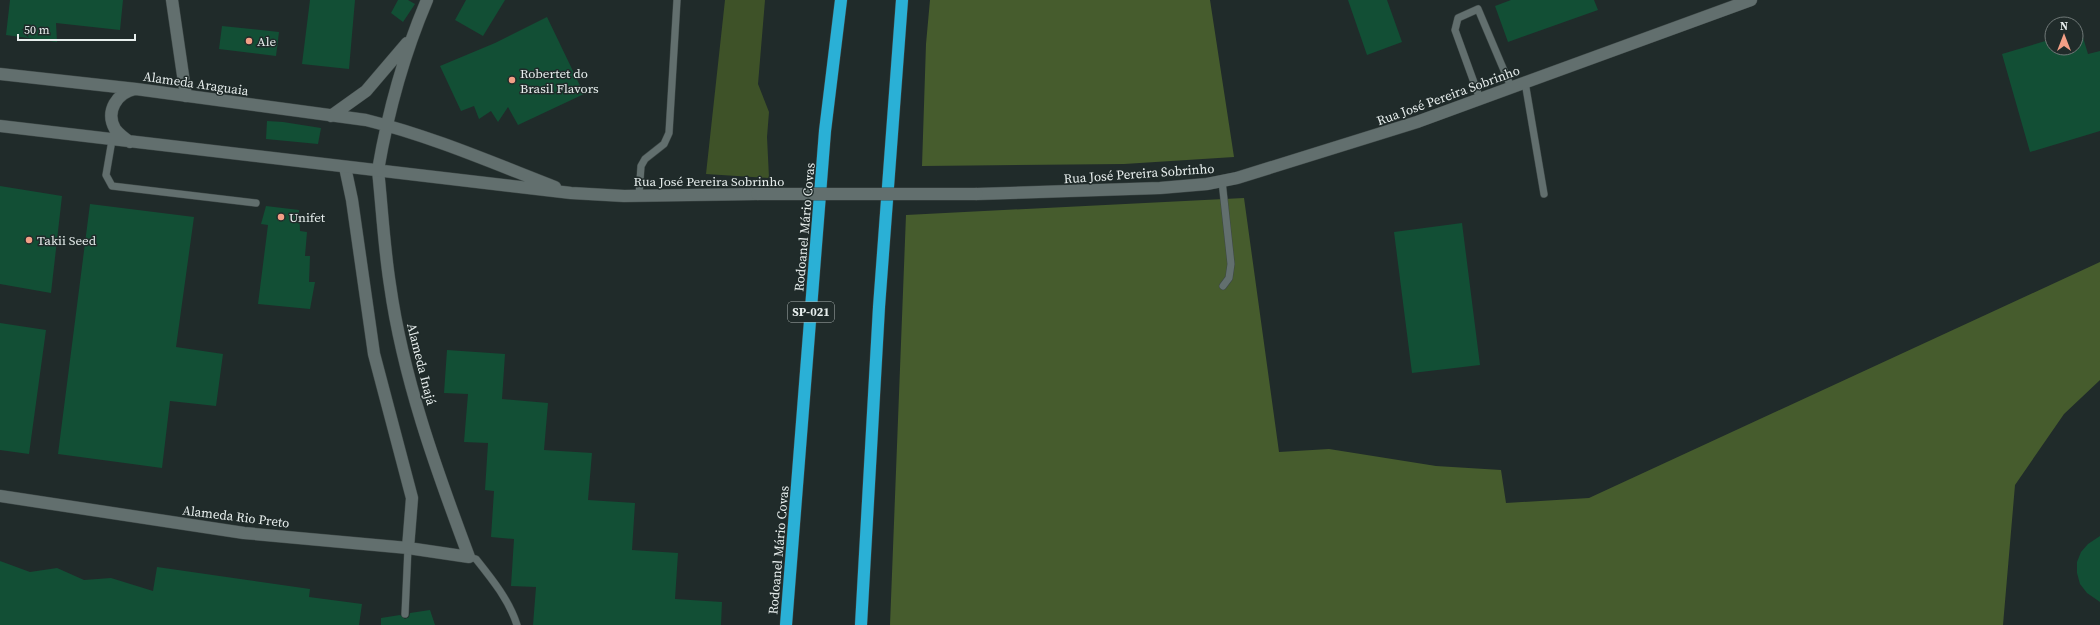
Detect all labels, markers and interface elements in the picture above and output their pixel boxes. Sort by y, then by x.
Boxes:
scale bar [18,16,135,42]
north arrow [2044,16,2084,56]
text: N [2060,19,2068,34]
text: 50 m [24,22,50,38]
place label: Ale [257,33,277,50]
marker: Ale [244,36,254,46]
street label: Rua José Pereira Sobrinho [1374,62,1522,129]
place label: Robertet do Brasil Flavors [520,65,599,97]
street label: Alameda Araguaia [142,68,250,99]
marker: Robertet do Brasil Flavors [507,75,517,85]
street label: Rua José Pereira Sobrinho [1063,160,1215,187]
street label: Rodoanel Mário Covas [790,162,819,292]
street label: Rua José Pereira Sobrinho [634,173,784,190]
place label: Unifet [289,209,326,226]
marker: Unifet [276,212,286,222]
place label: Takii Seed [37,232,97,249]
marker: Takii Seed [24,235,34,245]
road number: SP-021 [788,302,834,322]
street label: Alameda Inajá [403,321,440,407]
street label: Rodoanel Mário Covas [764,485,793,615]
street label: Alameda Rio Preto [182,502,290,531]

